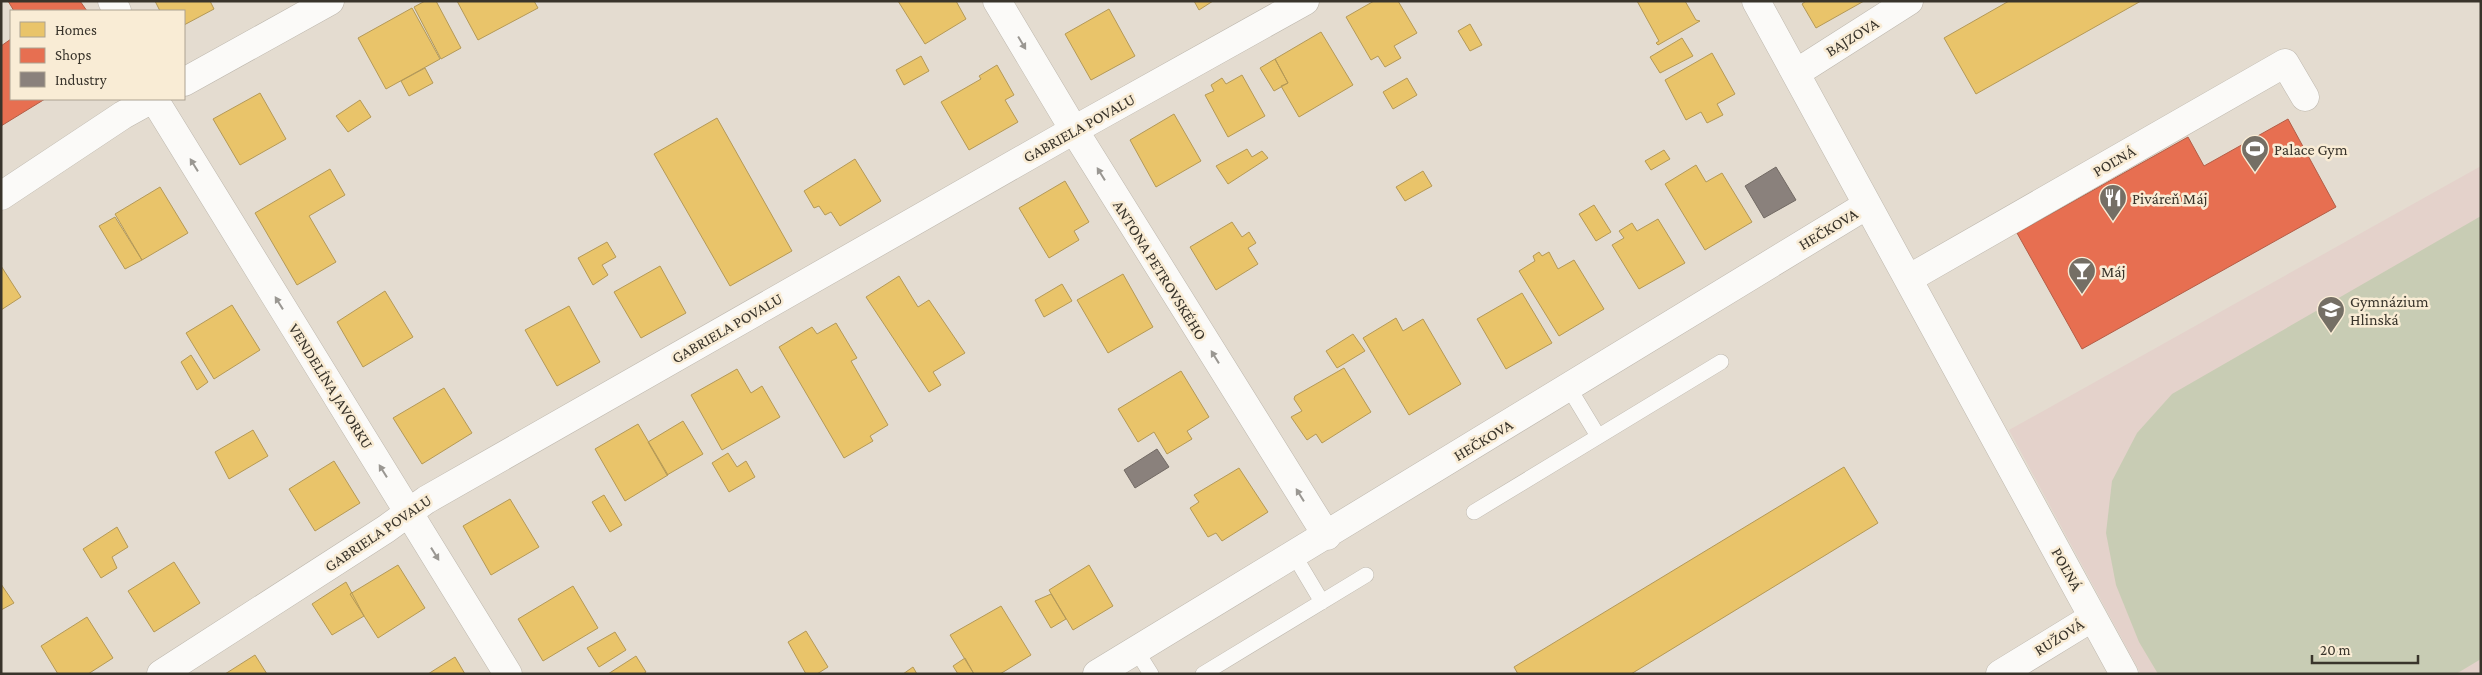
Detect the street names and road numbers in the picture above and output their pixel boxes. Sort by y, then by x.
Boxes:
street label: BAJZOVA [1823,14,1883,61]
street label: GABRIELA POVALU [1020,90,1138,166]
street label: POĽNÁ [2090,142,2139,180]
street label: ANTONA PETROVSKÉHO [1110,197,1210,343]
street label: HEČKOVA [1795,204,1861,253]
street label: GABRIELA POVALU [669,289,785,367]
street label: VENDELÍNA JAVORKU [285,320,376,452]
street label: HEČKOVA [1450,415,1516,464]
street label: GABRIELA POVALU [321,491,435,575]
street label: POĽNÁ [2048,545,2086,594]
street label: RUŽOVÁ [2031,615,2088,659]

